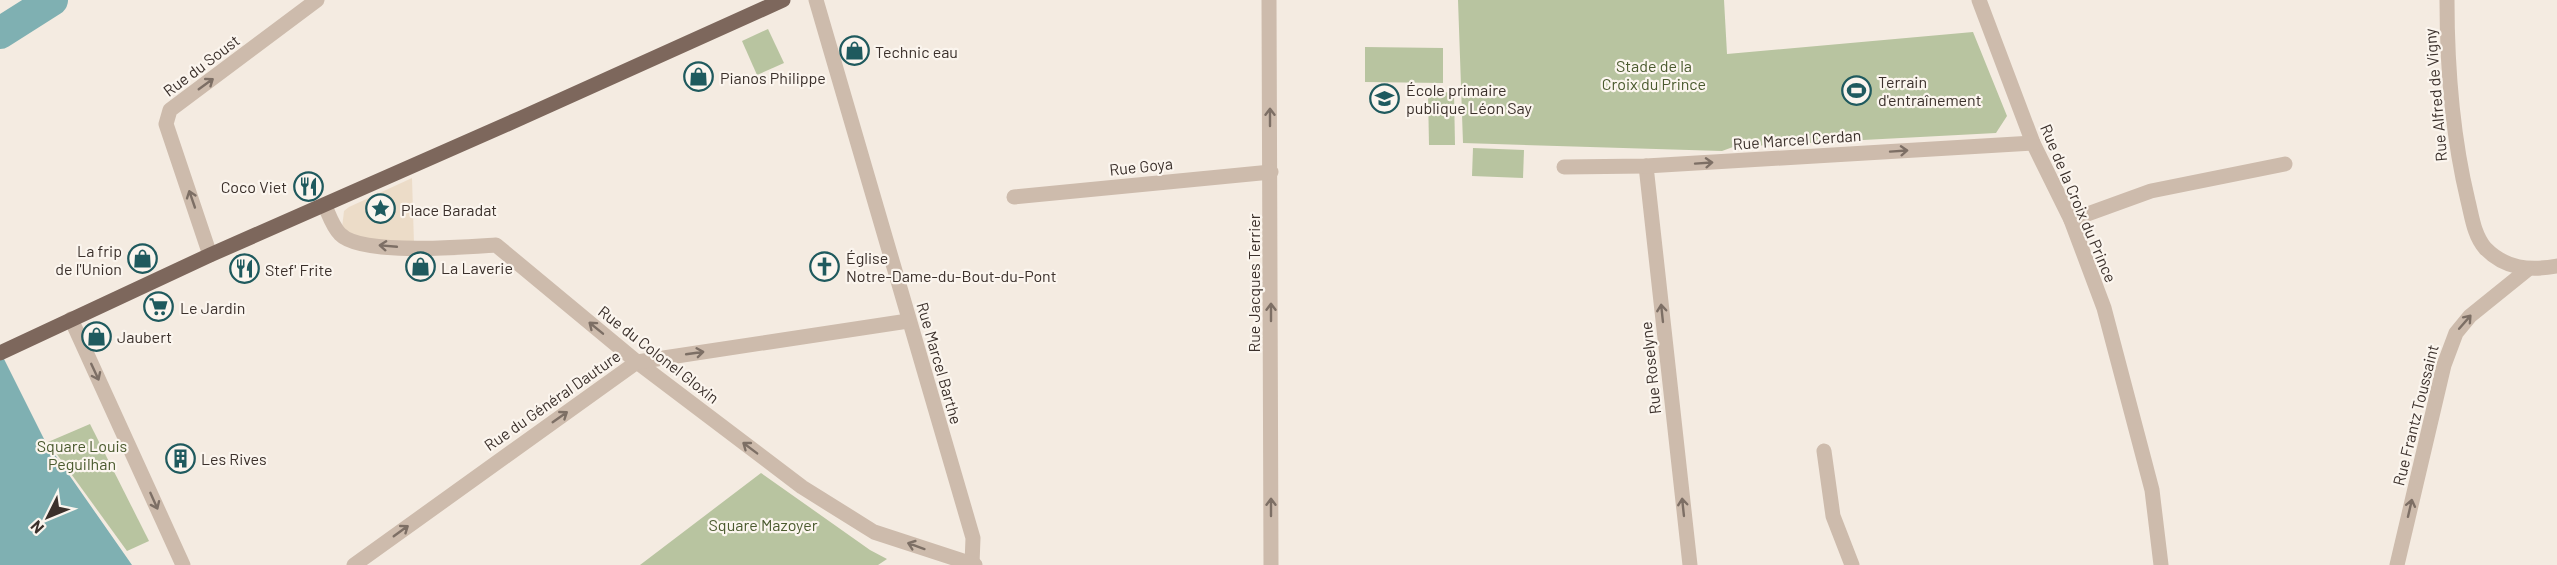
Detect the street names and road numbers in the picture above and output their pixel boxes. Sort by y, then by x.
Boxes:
street label: Rue Alfred de Vigny [2420,27,2450,162]
street label: Rue du Soust [159,30,243,100]
street label: Rue de la Croix du Prince [2037,121,2121,285]
street label: Rue Marcel Cerdan [1732,125,1862,153]
street label: Rue Goya [1108,153,1174,179]
street label: Rue Jacques Terrier [1244,213,1263,353]
street label: Rue Marcel Barthe [913,300,967,426]
street label: Rue du Colonel Gloxin [595,301,723,407]
street label: Rue Roselyne [1636,321,1664,415]
street label: Rue Frantz Toussaint [2388,342,2442,488]
street label: Rue du Général Dauture [480,346,624,454]

